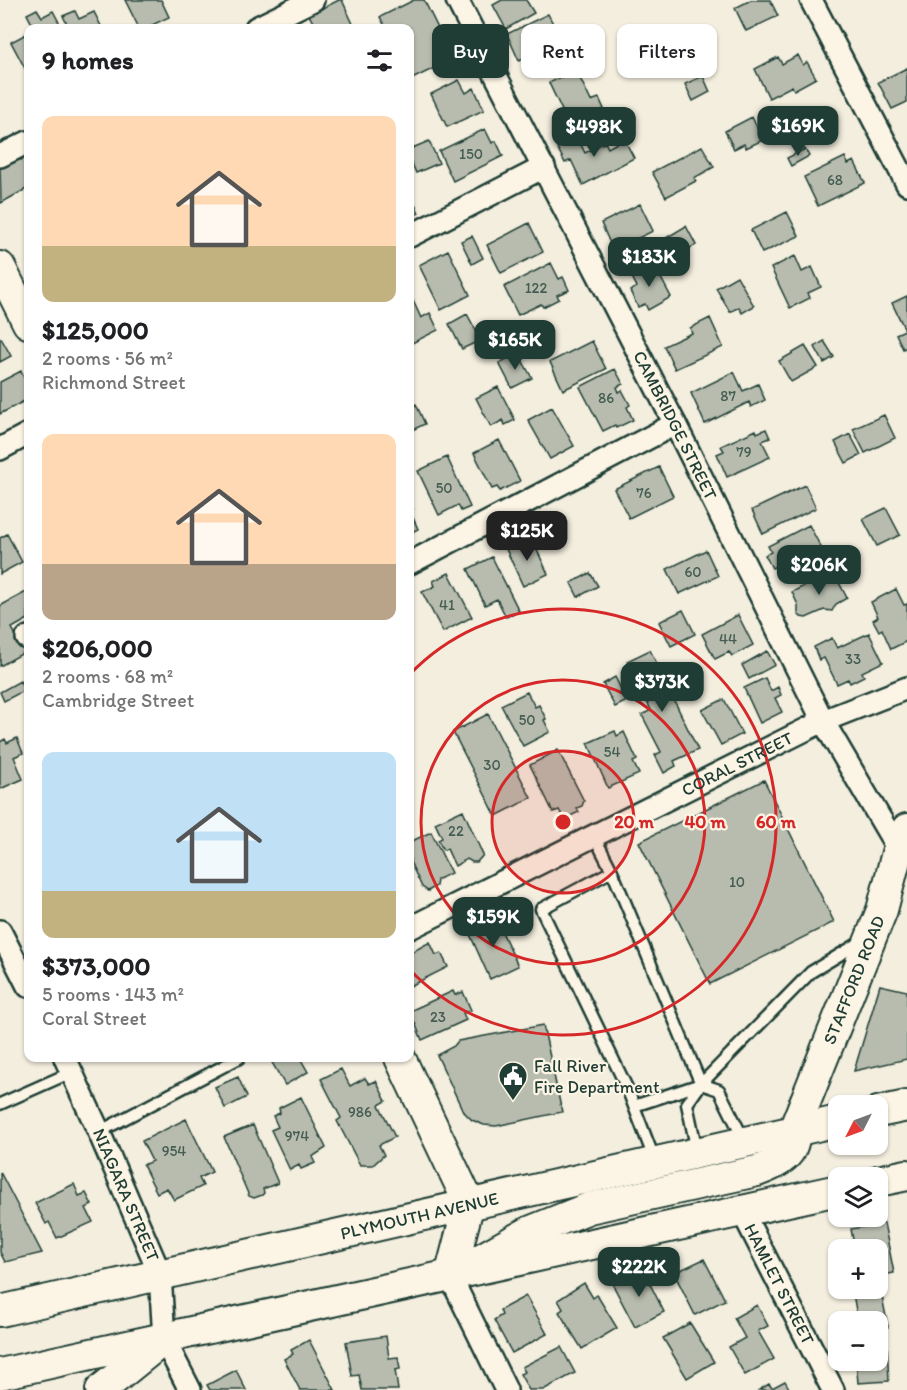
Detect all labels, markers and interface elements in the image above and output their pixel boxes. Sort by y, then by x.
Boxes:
chip: Buy [432,24,509,78]
chip: Rent [521,24,605,78]
chip: Filters [617,24,717,78]
text: 9 homes [42,44,134,76]
icon: filters [363,44,396,77]
pin: $169K [756,106,840,157]
pin: $498K [552,107,636,158]
text: $169K [771,113,825,137]
text: $498K [566,114,622,138]
house number: 150 [459,145,483,163]
icon: home [165,155,273,263]
house number: 68 [827,171,843,189]
pin: $183K [607,237,691,288]
text: $183K [622,244,676,268]
house number: 122 [525,279,547,297]
text: $125,000 [42,314,149,346]
pin: $165K [473,320,557,371]
text: $165K [488,327,542,351]
text: 2 rooms · 56 m² [42,346,173,370]
street label: CAMBRIDGE STREET [628,347,722,504]
text: Richmond Street [42,370,186,394]
house number: 87 [720,387,736,405]
house number: 86 [598,389,614,407]
house number: 79 [736,443,752,461]
icon: home [165,473,273,581]
house number: 50 [435,479,453,497]
house number: 76 [636,484,652,502]
pin: $125K [485,511,569,562]
text: $125K [500,518,554,542]
pin: $206K [777,545,861,596]
text: $206K [791,552,847,576]
house number: 60 [684,563,702,581]
house number: 41 [439,596,455,614]
house number: 44 [719,630,737,648]
text: $206,000 [42,632,153,664]
house number: 33 [845,650,861,668]
pin: $373K [620,662,704,713]
text: 2 rooms · 68 m² [42,664,173,688]
text: $373K [635,669,689,693]
text: Cambridge Street [42,688,194,712]
house number: 50 [518,711,536,729]
street label: CORAL STREET [678,727,797,801]
house number: 54 [604,743,620,761]
house number: 30 [483,756,501,774]
icon: home [165,791,273,899]
text: 20 m [614,811,655,833]
text: 40 m [684,811,726,833]
text: 60 m [756,811,797,833]
centre of rings [553,812,573,832]
house number: 22 [448,822,464,840]
house number: 10 [729,873,745,891]
pin: $159K [451,897,535,948]
text: $159K [466,904,520,928]
street label: STAFFORD ROAD [818,912,890,1048]
text: $373,000 [42,950,151,982]
text: 5 rooms · 143 m² [42,982,184,1006]
text: Coral Street [42,1006,146,1030]
house number: 23 [430,1008,446,1026]
place label: Fall River Fire Department [534,1055,660,1098]
public building icon: Fall River Fire Department [497,1060,529,1102]
north arrow [828,1095,888,1155]
map controls [828,1095,888,1371]
house number: 986 [348,1103,372,1121]
street label: NIAGARA STREET [88,1125,164,1265]
house number: 974 [285,1127,309,1145]
house number: 954 [162,1142,186,1160]
button: layers [828,1167,888,1227]
street label: PLYMOUTH AVENUE [338,1187,501,1245]
street label: HAMLET STREET [739,1220,819,1348]
button: + [828,1239,888,1299]
pin: $222K [597,1247,681,1298]
text: $222K [612,1254,666,1278]
button: − [828,1311,888,1371]

